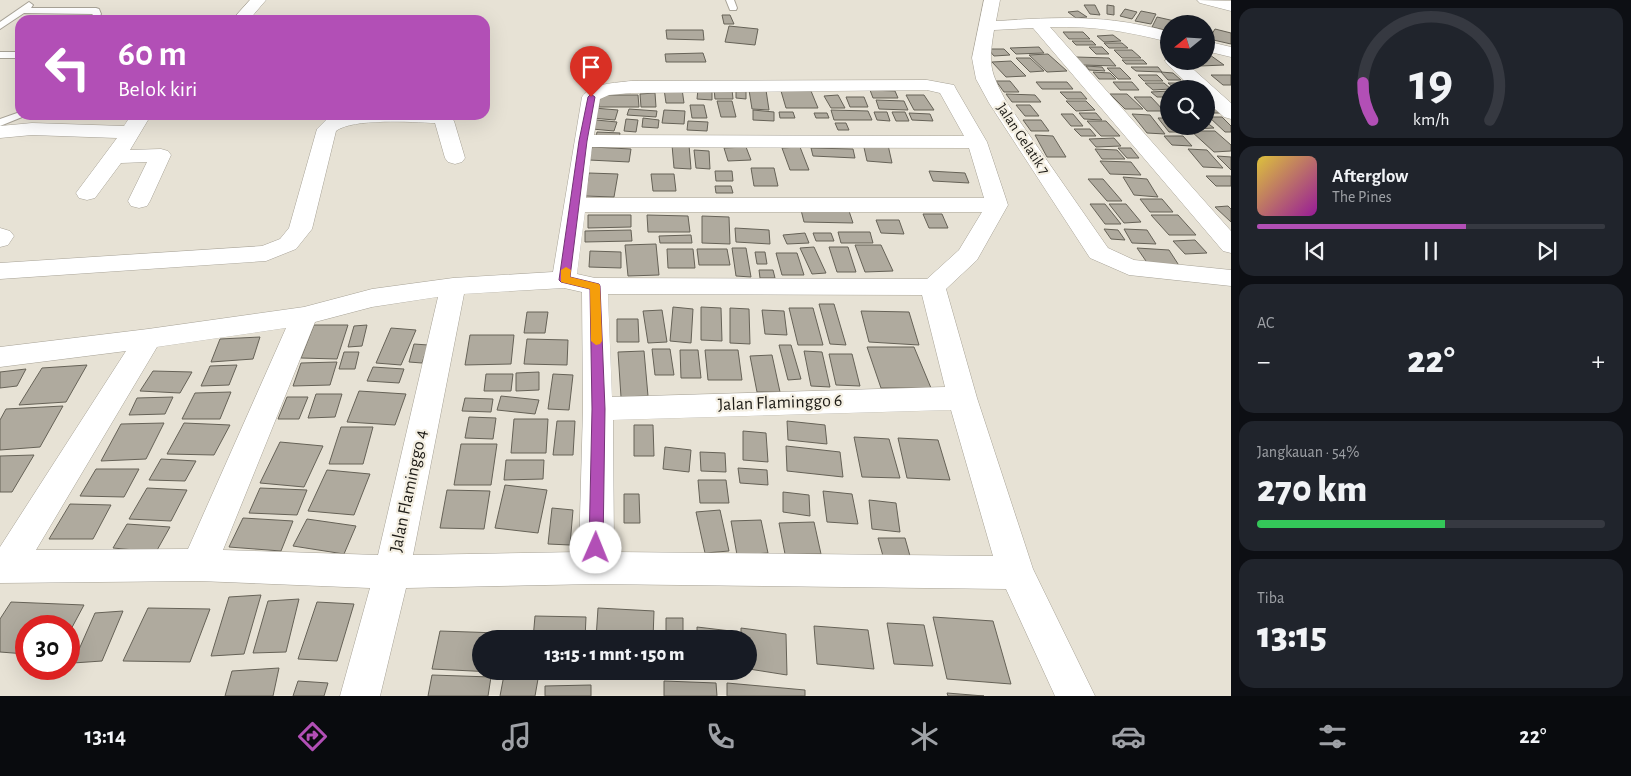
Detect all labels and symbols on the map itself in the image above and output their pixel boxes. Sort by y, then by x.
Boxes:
north arrow [1160,15,1215,70]
pin [570,46,612,97]
street label: Jalan Gelatik 7 [994,101,1052,177]
street label: Jalan Flaminggo 6 [717,392,843,414]
street label: Jalan Flaminggo 4 [387,428,431,554]
position arrow [569,521,621,573]
speed limit sign: 30 [15,615,80,680]

